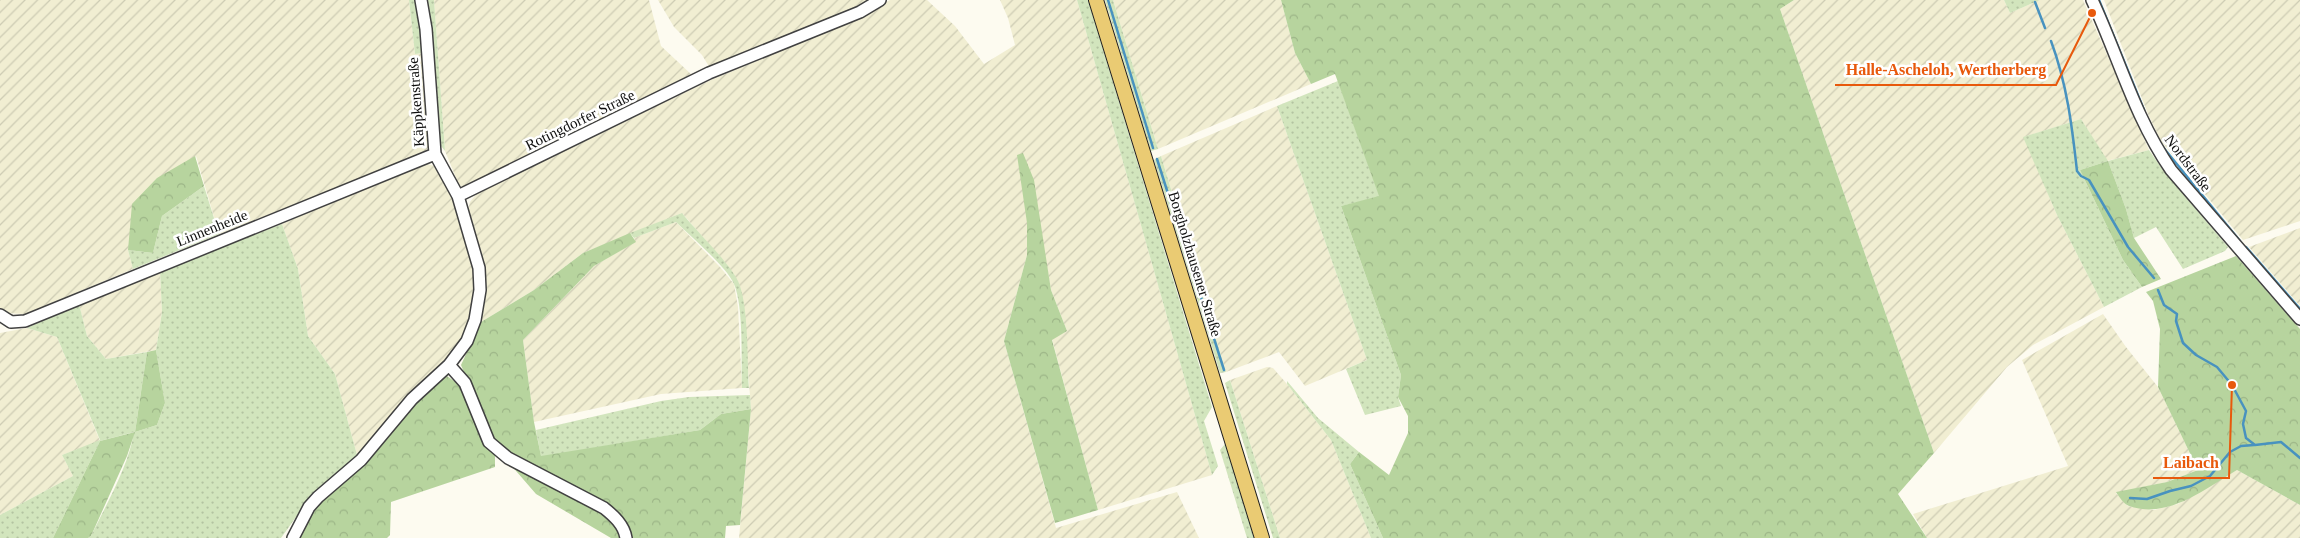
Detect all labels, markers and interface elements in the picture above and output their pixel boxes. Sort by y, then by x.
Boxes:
callout: Halle-Ascheloh, Wertherberg [1835,54,2056,85]
street label: Käppkenstraße [405,56,427,147]
text: Halle-Ascheloh, Wertherberg [1846,61,2046,79]
street label: Rotingdorfer Straße [523,86,638,153]
street label: Nordstraße [2162,132,2215,195]
street label: Borgholzhausener Straße [1165,189,1225,339]
street label: Linnenheide [174,206,250,249]
callout: Laibach [2153,447,2229,478]
text: Laibach [2163,454,2219,471]

